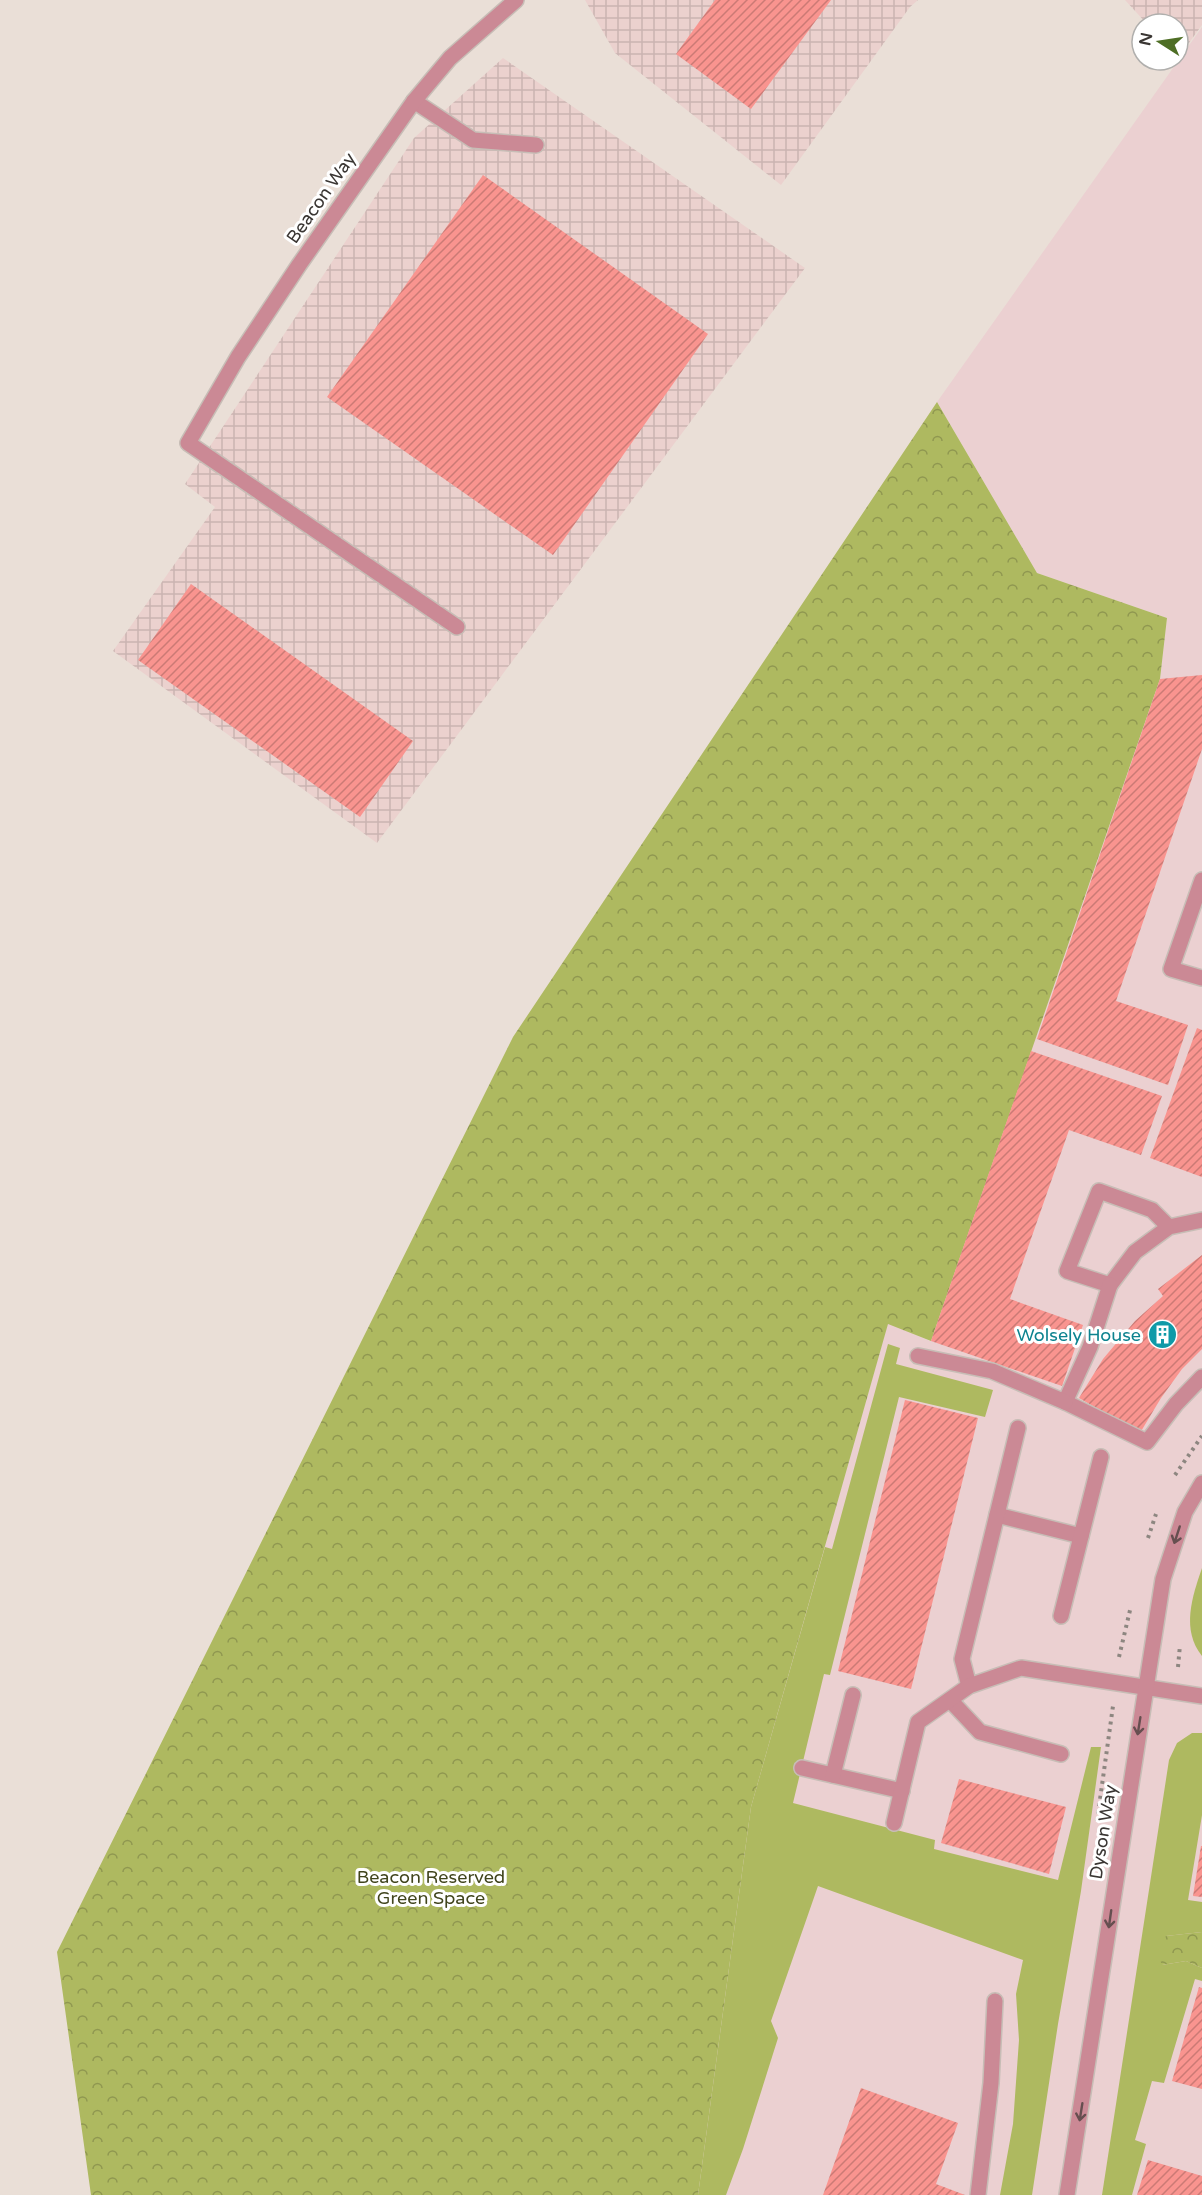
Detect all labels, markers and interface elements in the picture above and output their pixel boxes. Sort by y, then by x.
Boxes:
north arrow [1130,12,1190,72]
text: N [1135,31,1157,47]
street label: Beacon Way [282,148,361,248]
building icon: Wolsely House [1146,1319,1178,1351]
place label: Wolsely House [1016,1324,1141,1346]
one-way arrow [1171,1526,1182,1544]
one-way arrow [1133,1716,1144,1735]
street label: Dyson Way [1085,1783,1121,1881]
park label: Beacon Reserved Green Space [357,1866,505,1909]
one-way arrow [1104,1909,1115,1928]
one-way arrow [1075,2101,1086,2121]

